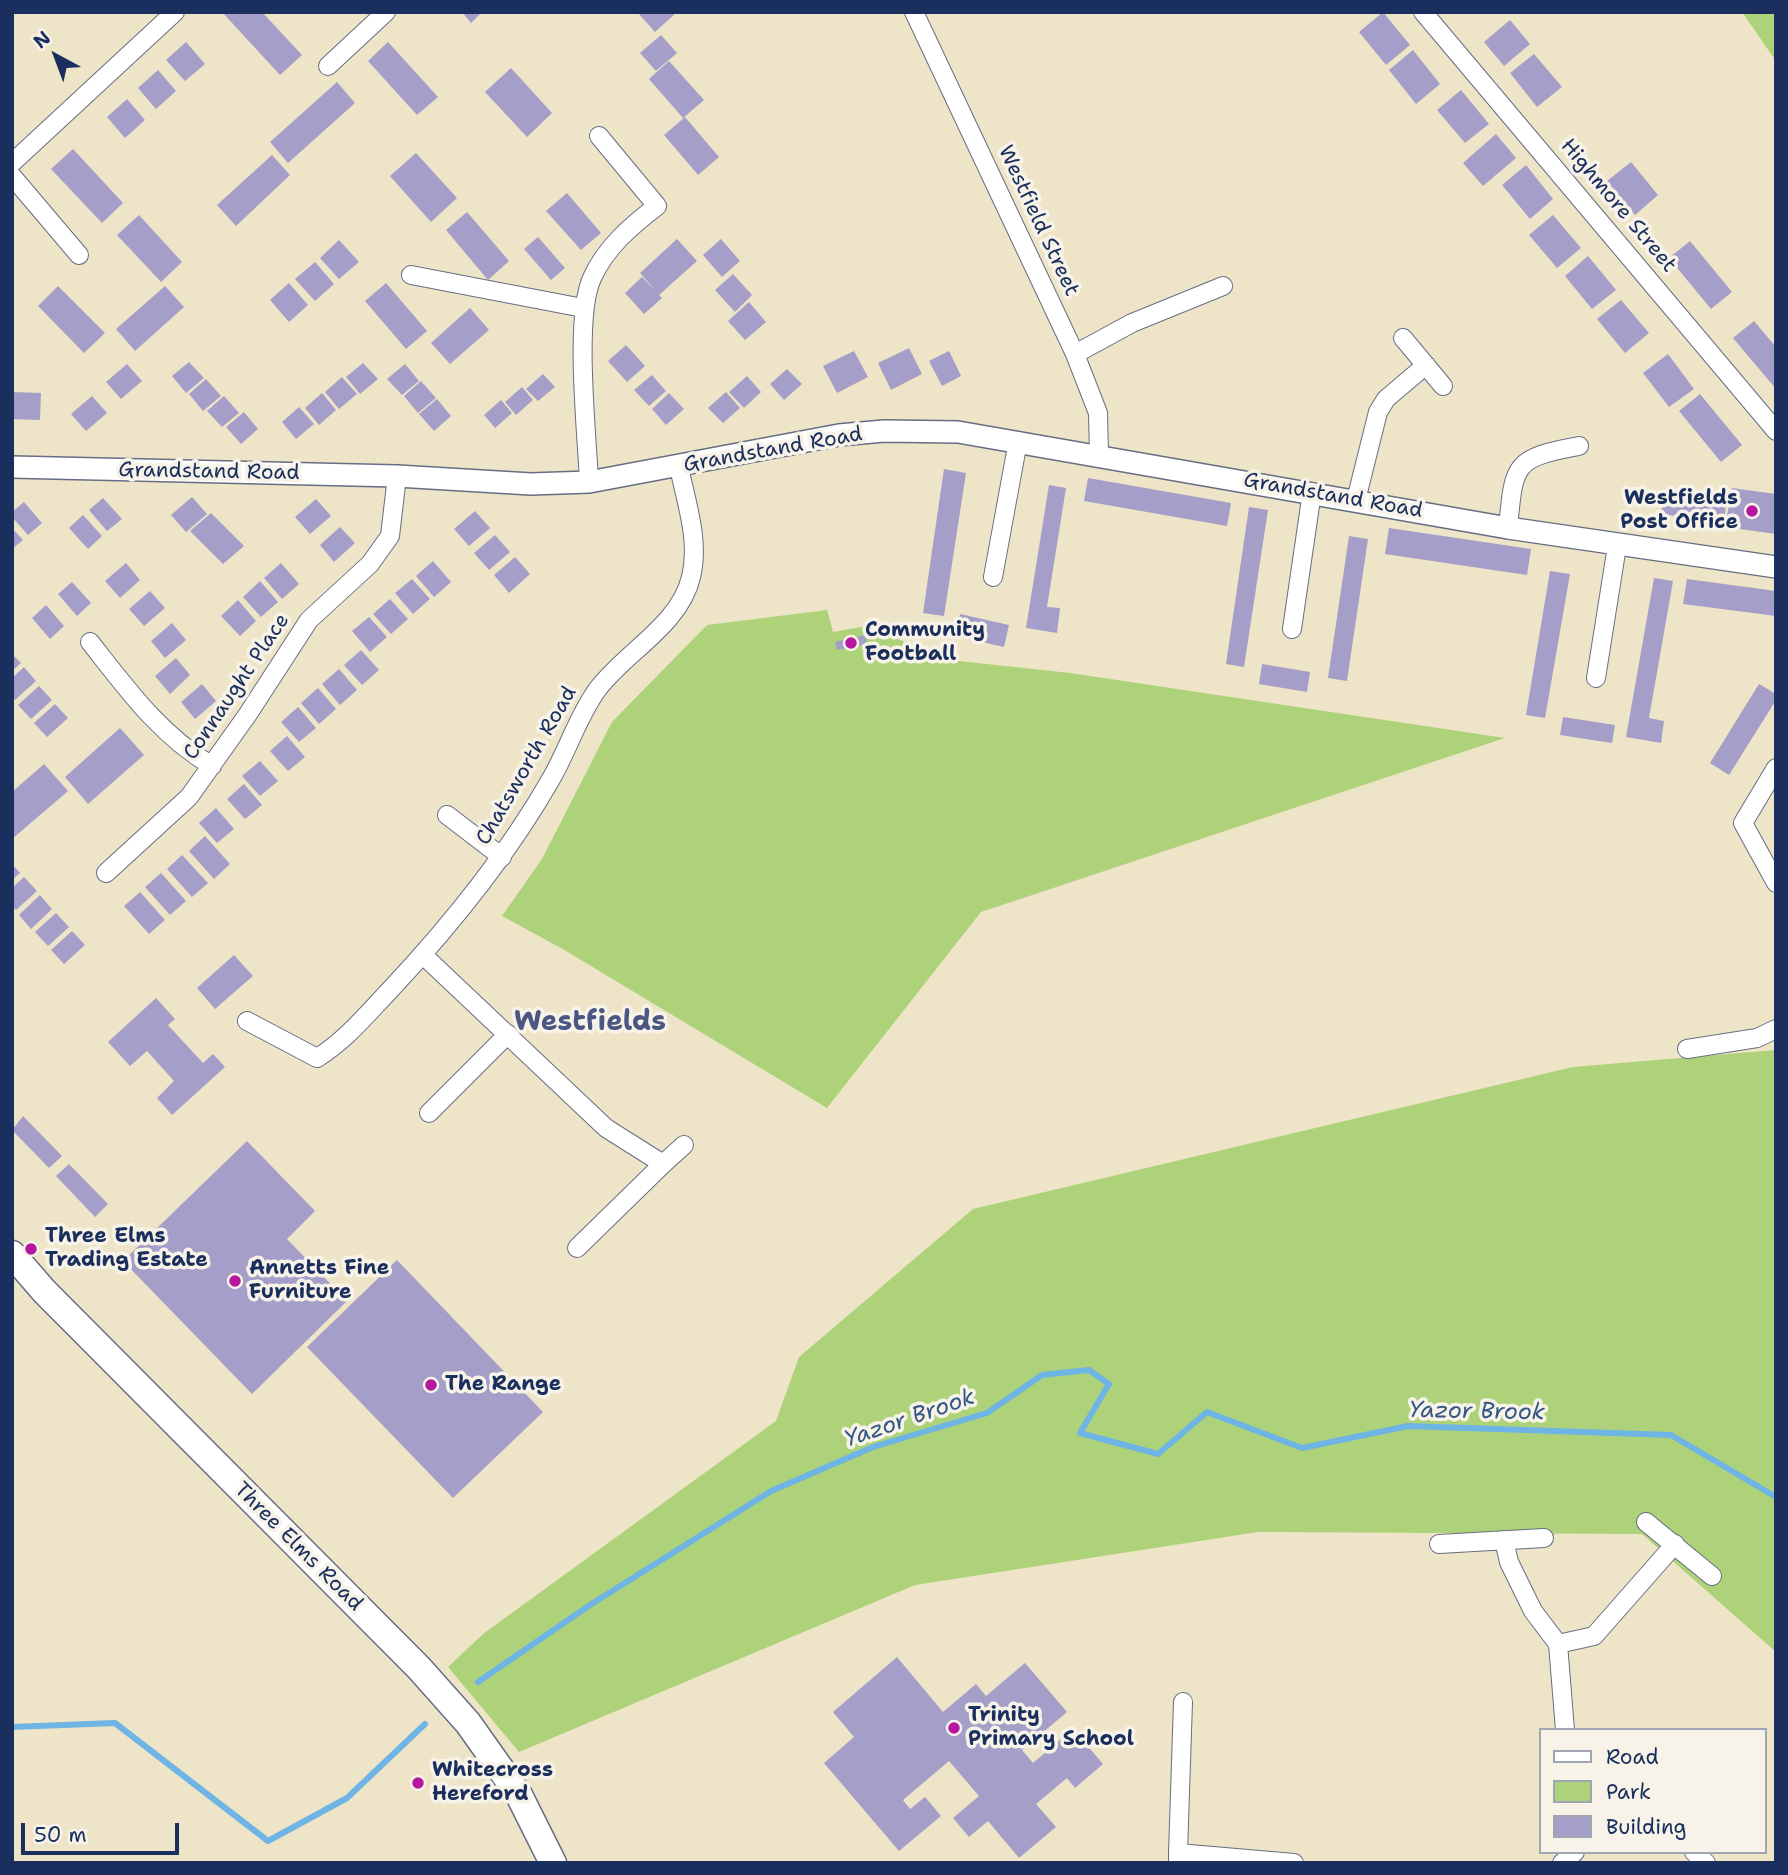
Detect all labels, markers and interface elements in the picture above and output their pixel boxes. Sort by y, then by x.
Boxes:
north arrow [21,21,91,91]
text: N [28,25,56,54]
street label: Highmore Street [1555,134,1681,278]
street label: Westfield Street [992,142,1084,300]
street label: Grandstand Road [682,422,864,478]
street label: Grandstand Road [118,458,300,486]
street label: Grandstand Road [1242,468,1424,524]
place label: Westfields Post Office [1620,486,1738,536]
marker: Westfields Post Office [1744,503,1760,519]
street label: Connaught Place [179,609,295,765]
place label: Community Football [865,618,985,668]
marker: Community Football [843,635,859,651]
street label: Chatsworth Road [471,682,583,850]
district label: Westfields [514,1006,666,1040]
place label: Three Elms Trading Estate [45,1224,208,1274]
marker: Three Elms Trading Estate [23,1241,39,1257]
place label: Annetts Fine Furniture [249,1256,389,1306]
marker: Annetts Fine Furniture [227,1273,243,1289]
place label: The Range [445,1372,561,1398]
marker: The Range [423,1377,439,1393]
water label: Yazor Brook [841,1384,979,1454]
water label: Yazor Brook [1409,1397,1545,1427]
street label: Three Elms Road [228,1477,368,1617]
place label: Trinity Primary School [968,1703,1134,1753]
marker: Trinity Primary School [946,1720,962,1736]
legend [1540,1728,1767,1854]
text: Road [1606,1743,1659,1771]
place label: Whitecross Hereford [432,1758,553,1808]
marker: Whitecross Hereford [410,1775,426,1791]
text: Park [1606,1778,1651,1806]
scale bar [24,1808,182,1852]
text: Building [1606,1813,1686,1841]
text: 50 m [34,1821,87,1849]

